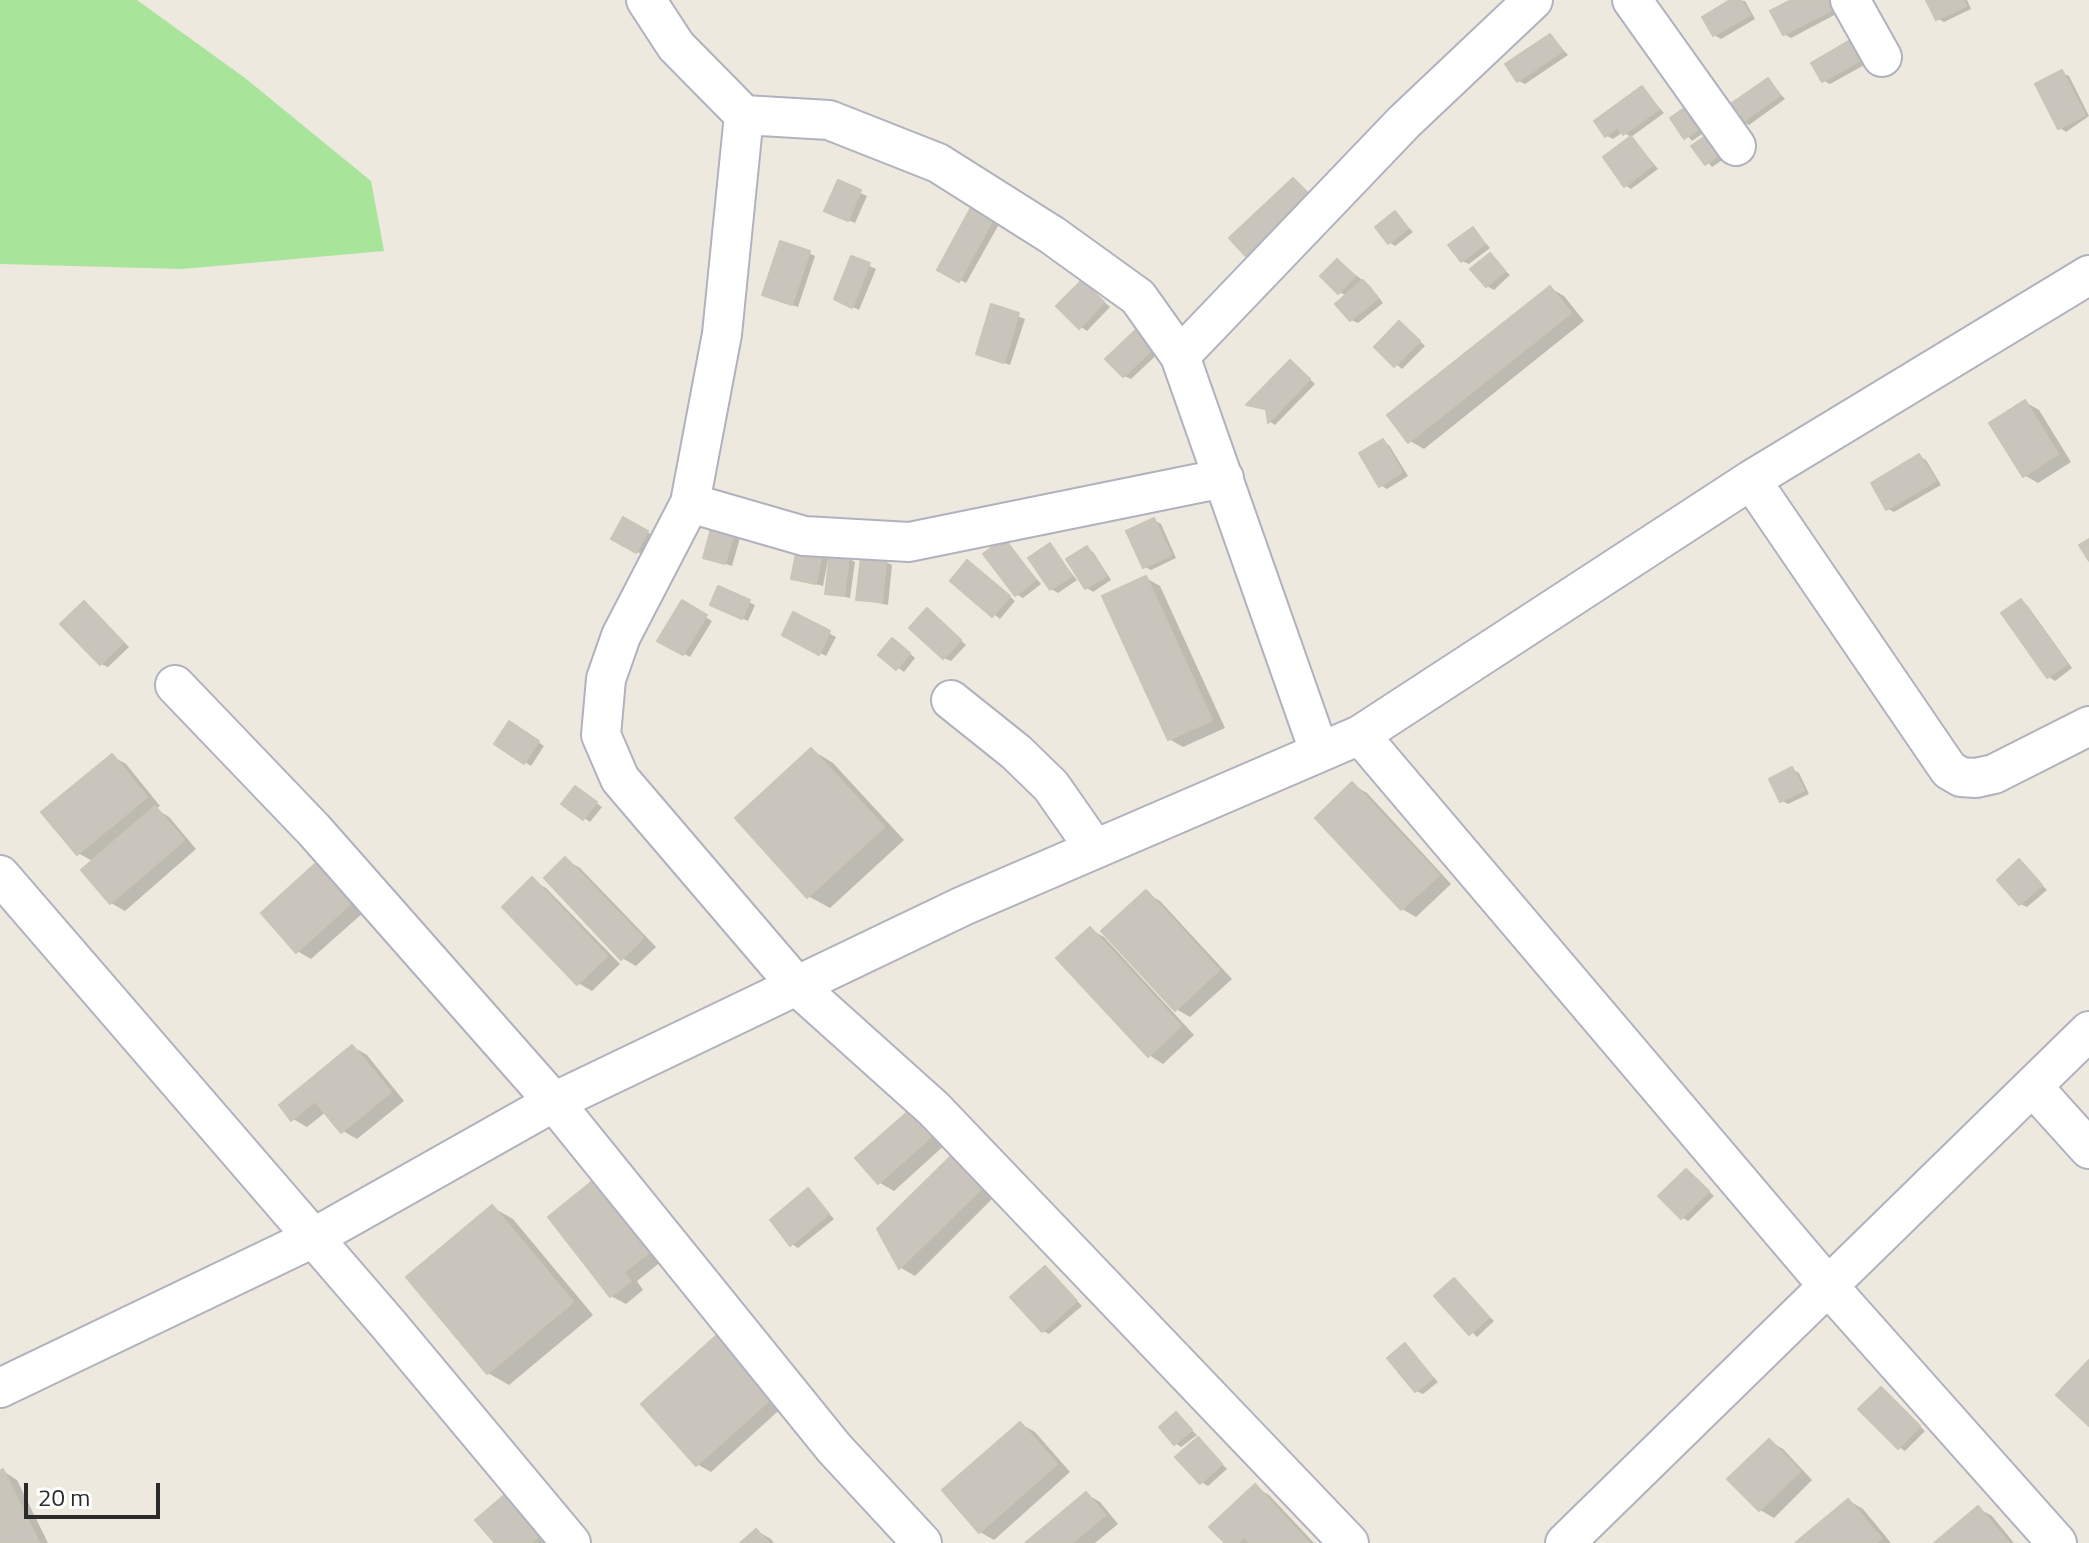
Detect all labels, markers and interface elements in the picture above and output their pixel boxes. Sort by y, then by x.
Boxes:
scale bar [28,1467,164,1517]
text: 20 m [38,1479,90,1515]

